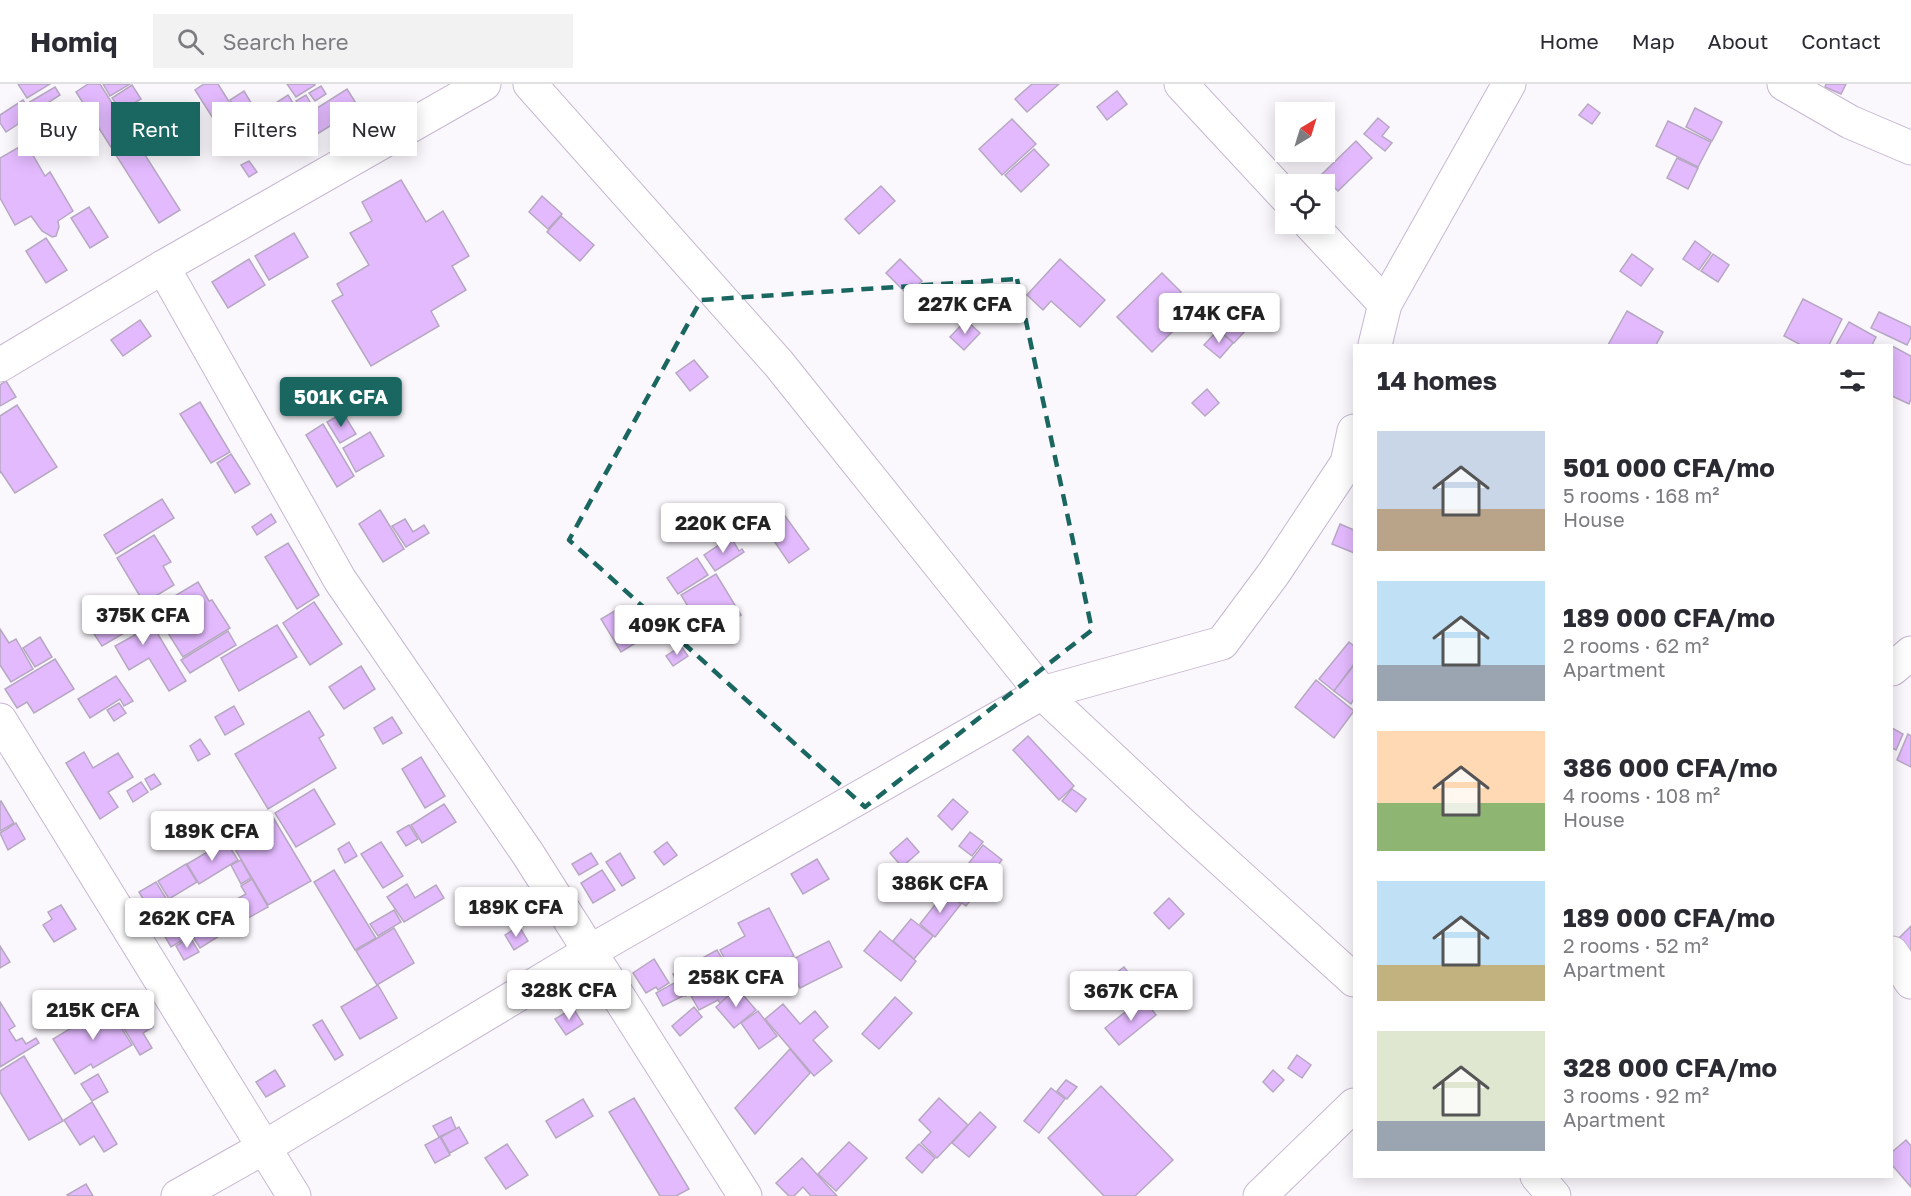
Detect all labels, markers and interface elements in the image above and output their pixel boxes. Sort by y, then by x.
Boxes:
search box [153,14,573,68]
text: Homiq [30,25,117,58]
icon: search [174,25,207,58]
text: Search here [222,28,349,55]
text: Home [1539,28,1599,54]
text: Map [1632,28,1675,54]
text: About [1708,28,1768,54]
text: Contact [1801,28,1881,54]
chip: Buy [18,102,99,156]
chip: Rent [111,102,200,156]
chip: Filters [212,102,318,156]
chip: New [330,102,417,156]
north arrow [1275,102,1335,162]
map controls [1275,102,1335,234]
button: locate [1275,174,1335,234]
pin: 227K CFA [903,284,1027,335]
text: 227K CFA [918,291,1012,315]
pin: 174K CFA [1157,293,1281,344]
text: 174K CFA [1173,300,1265,324]
icon: filters [1836,364,1869,397]
text: 14 homes [1377,365,1497,396]
pin: 501K CFA [279,377,403,428]
text: 501K CFA [294,384,388,408]
text: 501 000 CFA/mo [1563,452,1775,483]
icon: home [1425,455,1497,527]
text: 5 rooms · 168 m² [1563,483,1719,507]
pin: 220K CFA [661,503,785,554]
text: House [1563,507,1625,531]
text: 220K CFA [675,510,771,534]
pin: 375K CFA [81,595,205,646]
text: 375K CFA [96,602,190,626]
text: 189 000 CFA/mo [1563,602,1775,633]
pin: 409K CFA [615,605,739,656]
icon: home [1425,605,1497,677]
text: 409K CFA [629,612,726,636]
text: 2 rooms · 62 m² [1563,633,1709,657]
text: Apartment [1563,657,1666,681]
text: 386 000 CFA/mo [1563,752,1778,783]
icon: home [1425,755,1497,827]
text: 4 rooms · 108 m² [1563,783,1720,807]
text: House [1563,807,1625,831]
pin: 189K CFA [150,811,274,862]
text: 189K CFA [165,818,259,842]
pin: 386K CFA [878,863,1002,914]
text: 386K CFA [892,870,988,894]
pin: 189K CFA [454,887,578,938]
text: 189K CFA [469,894,563,918]
pin: 262K CFA [125,898,249,949]
text: 189 000 CFA/mo [1563,902,1775,933]
text: 262K CFA [139,905,235,929]
icon: home [1425,905,1497,977]
text: 2 rooms · 52 m² [1563,933,1709,957]
pin: 258K CFA [674,957,798,1008]
text: Apartment [1563,957,1666,981]
text: 258K CFA [688,964,784,988]
pin: 328K CFA [507,970,631,1021]
pin: 367K CFA [1069,971,1193,1022]
text: 328K CFA [521,977,617,1001]
text: 367K CFA [1084,978,1178,1002]
pin: 215K CFA [31,990,155,1041]
text: 215K CFA [46,997,140,1021]
text: 328 000 CFA/mo [1563,1052,1777,1083]
icon: home [1425,1055,1497,1127]
text: 3 rooms · 92 m² [1563,1083,1709,1107]
text: Apartment [1563,1107,1666,1131]

